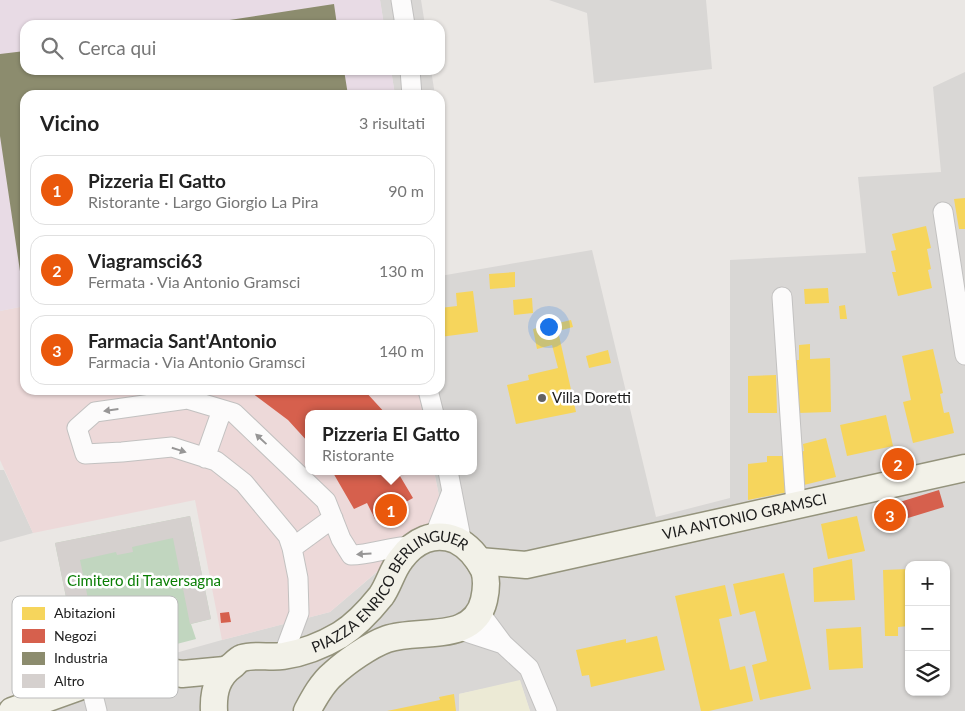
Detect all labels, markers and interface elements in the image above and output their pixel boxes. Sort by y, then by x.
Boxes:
search box [20,20,445,75]
icon: search [38,34,66,62]
text: Cerca qui [78,36,156,59]
text: Vicino [40,110,99,135]
text: 3 risultati [359,113,425,132]
text: Pizzeria El Gatto [88,169,226,192]
text: 1 [52,181,62,200]
text: 90 m [388,181,424,200]
text: Ristorante · Largo Giorgio La Pira [88,192,318,211]
text: Viagramsci63 [88,249,203,272]
text: 2 [52,261,62,280]
text: 130 m [379,261,424,280]
text: Fermata · Via Antonio Gramsci [88,272,300,291]
your location [536,314,562,340]
text: Farmacia Sant'Antonio [88,329,277,352]
text: 3 [52,341,62,360]
text: 140 m [379,341,424,360]
text: Farmacia · Via Antonio Gramsci [88,352,305,371]
place label: Villa Doretti [552,388,631,406]
marker: Villa Doretti [536,392,548,404]
one-way arrow [103,406,119,414]
popup [305,410,477,475]
text: Pizzeria El Gatto [322,422,460,445]
one-way arrow [255,433,267,445]
text: Ristorante [322,445,394,464]
pin: 2 [882,445,914,483]
one-way arrow [172,446,187,454]
street label: VIA ANTONIO GRAMSCI [661,489,828,543]
pin: 1 [375,491,407,529]
pin: 3 [874,496,906,534]
street label: PIAZZA ENRICO BERLINGUER [309,526,473,656]
one-way arrow [356,550,372,558]
map controls [905,561,950,696]
button: + [905,561,950,606]
park label: Cimitero di Traversagna [67,571,221,589]
legend [12,596,178,698]
text: Abitazioni [54,604,115,621]
button: − [905,606,950,651]
text: Negozi [54,627,97,644]
text: Industria [54,649,108,666]
button: layers [905,651,950,696]
text: Altro [54,672,85,689]

